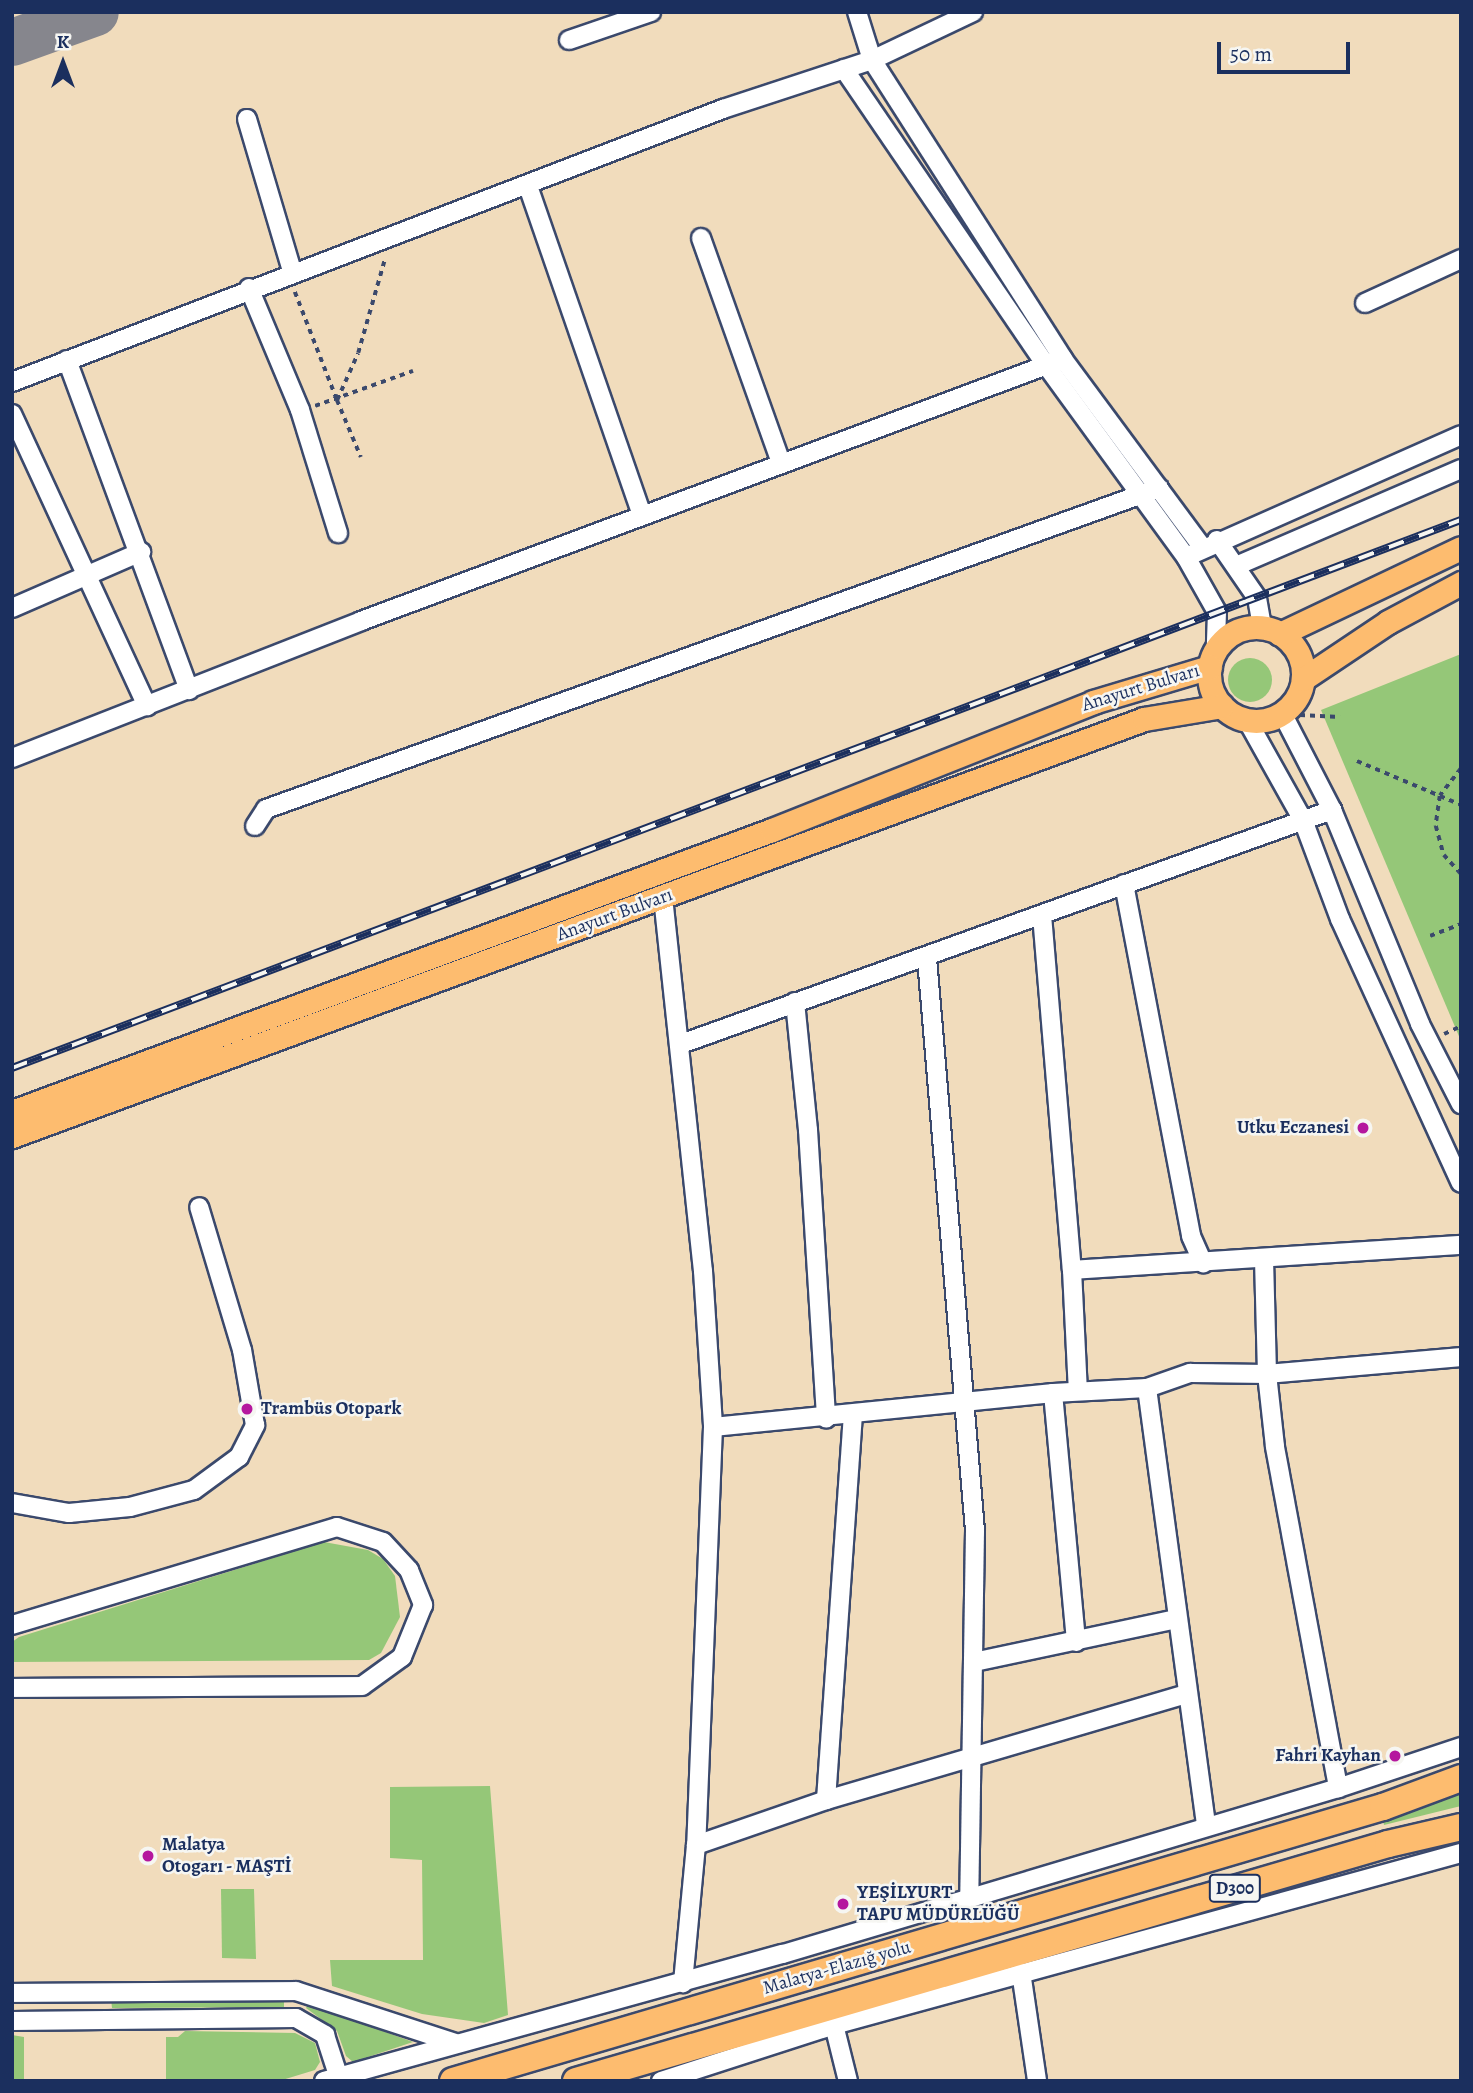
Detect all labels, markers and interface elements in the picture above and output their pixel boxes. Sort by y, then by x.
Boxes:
north arrow [28,28,98,98]
scale bar [1221,28,1354,72]
text: K [57,29,69,55]
text: 50 m [1230,40,1272,68]
street label: Anayurt Bulvarı [1080,659,1202,717]
street label: Anayurt Bulvarı [554,883,676,947]
place label: Utku Eczanesi [1237,1117,1349,1139]
marker: Utku Eczanesi [1355,1120,1371,1136]
place label: Trambüs Otopark [261,1398,401,1420]
marker: Trambüs Otopark [239,1401,255,1417]
place label: Fahri Kayhan [1275,1745,1381,1767]
marker: Fahri Kayhan [1387,1748,1403,1764]
place label: Malatya Otogarı - MAŞTİ [162,1834,292,1878]
marker: Malatya Otogarı - MAŞTİ [140,1848,156,1864]
road number: D300 [1209,1874,1261,1902]
place label: YEŞİLYURT TAPU MÜDÜRLÜĞÜ [857,1882,1019,1926]
marker: YEŞİLYURT TAPU MÜDÜRLÜĞÜ [835,1896,851,1912]
street label: Malatya-Elazığ yolu [760,1936,914,2000]

